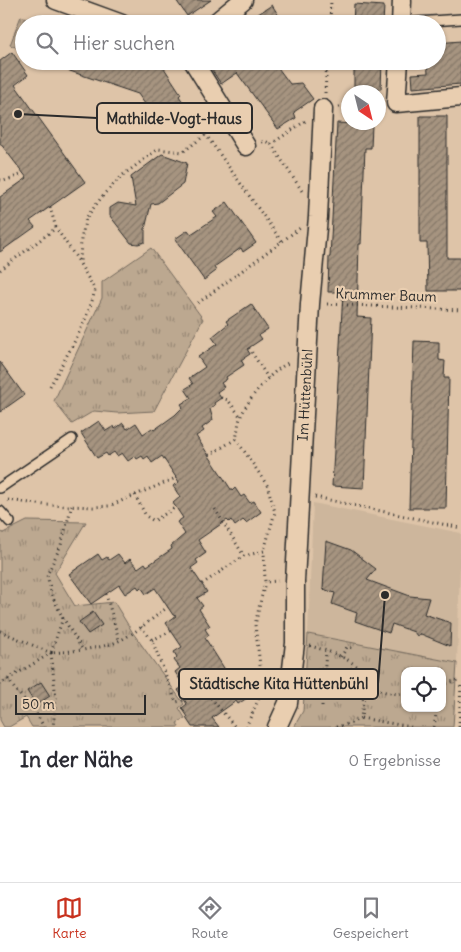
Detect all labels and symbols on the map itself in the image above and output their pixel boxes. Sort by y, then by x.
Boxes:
north arrow [341,85,386,130]
callout: Mathilde-Vogt-Haus [97,103,252,133]
text: Mathilde-Vogt-Haus [106,109,242,129]
street label: Krummer Baum [335,284,437,306]
street label: Im Hüttenbühl [294,349,317,441]
callout: Städtische Kita Hüttenbühl [179,669,378,699]
text: Städtische Kita Hüttenbühl [190,674,368,693]
scale bar [15,692,146,715]

